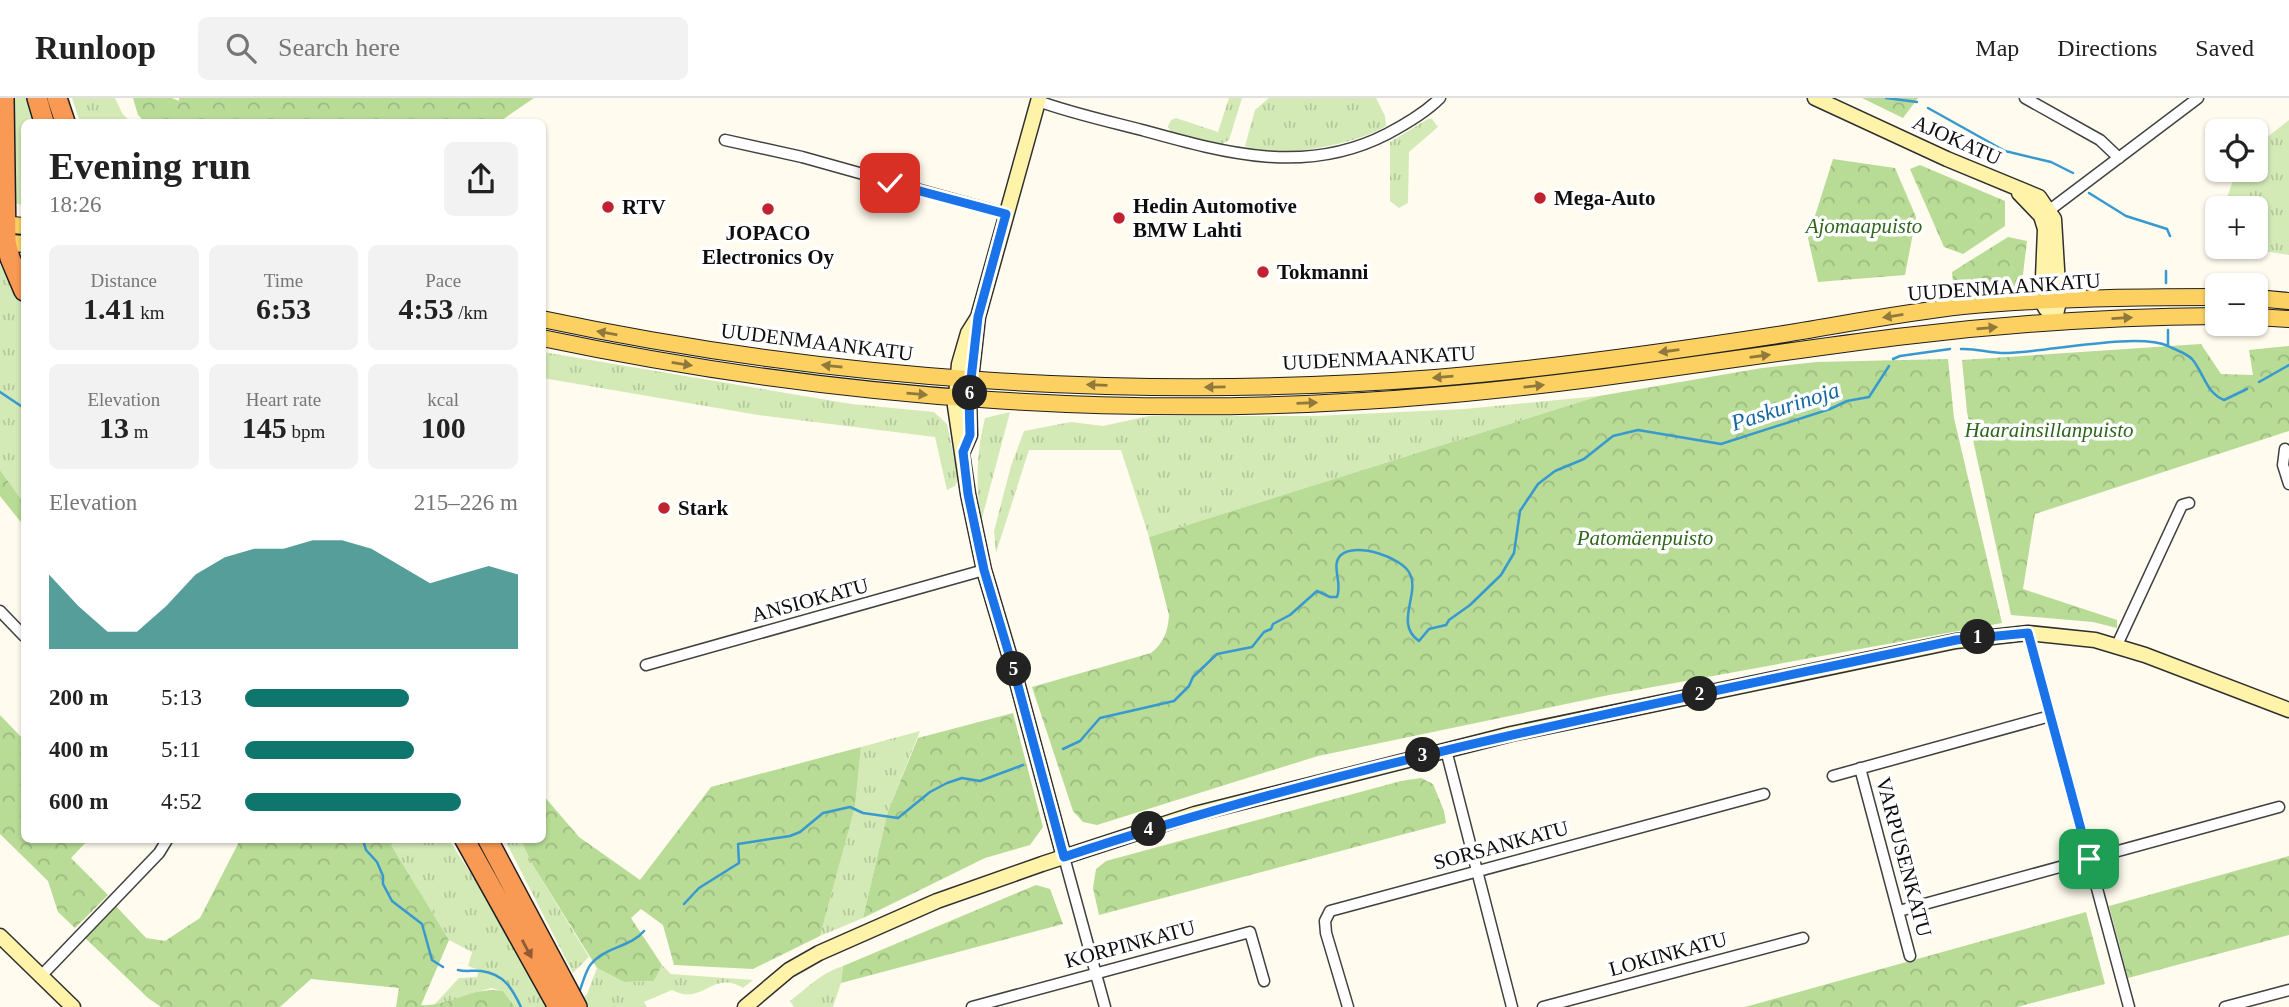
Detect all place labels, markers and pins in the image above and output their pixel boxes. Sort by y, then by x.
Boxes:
pin [860,153,920,213]
place label: Mega-Auto [1554,186,1655,210]
marker: Mega-Auto [1532,190,1548,206]
place label: Hedin Automotive BMW Lahti [1133,194,1297,242]
place label: RTV [622,195,666,219]
marker: RTV [600,199,616,215]
marker: JOPACO Electronics Oy [760,201,776,217]
marker: Hedin Automotive BMW Lahti [1111,210,1127,226]
place label: JOPACO Electronics Oy [702,221,835,269]
place label: Tokmanni [1277,260,1369,284]
marker: Tokmanni [1255,264,1271,280]
pin: 6 [953,376,988,410]
place label: Stark [678,496,728,520]
marker: Stark [656,500,672,516]
pin: 1 [1960,620,1996,654]
pin: 5 [996,652,1032,686]
pin: 2 [1682,676,1718,712]
pin: 3 [1406,738,1440,772]
pin: 4 [1132,812,1166,846]
pin [2059,829,2119,889]

